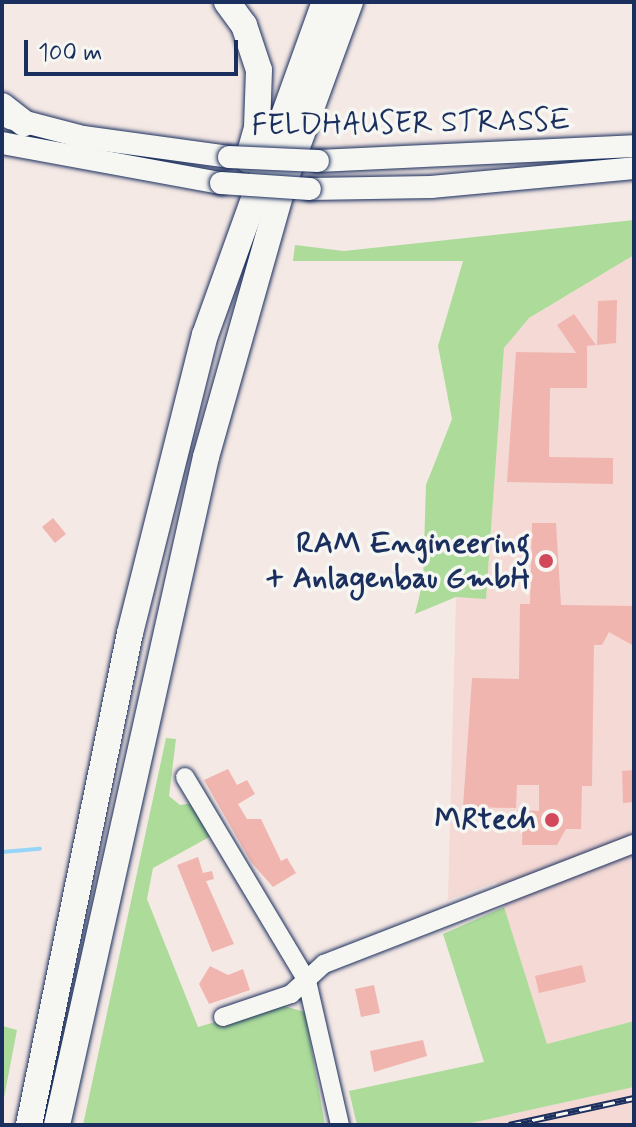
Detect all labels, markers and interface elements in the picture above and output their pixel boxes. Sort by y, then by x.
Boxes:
scale bar [28,24,242,74]
text: 100 m [38,38,102,69]
street label: FELDHAUSER STRASSE [251,103,571,145]
place label: RAM Engineering + Anlagenbau GmbH [264,526,530,596]
marker: RAM Engineering + Anlagenbau GmbH [537,552,555,570]
place label: MRtech [434,802,536,838]
marker: MRtech [543,811,561,829]

